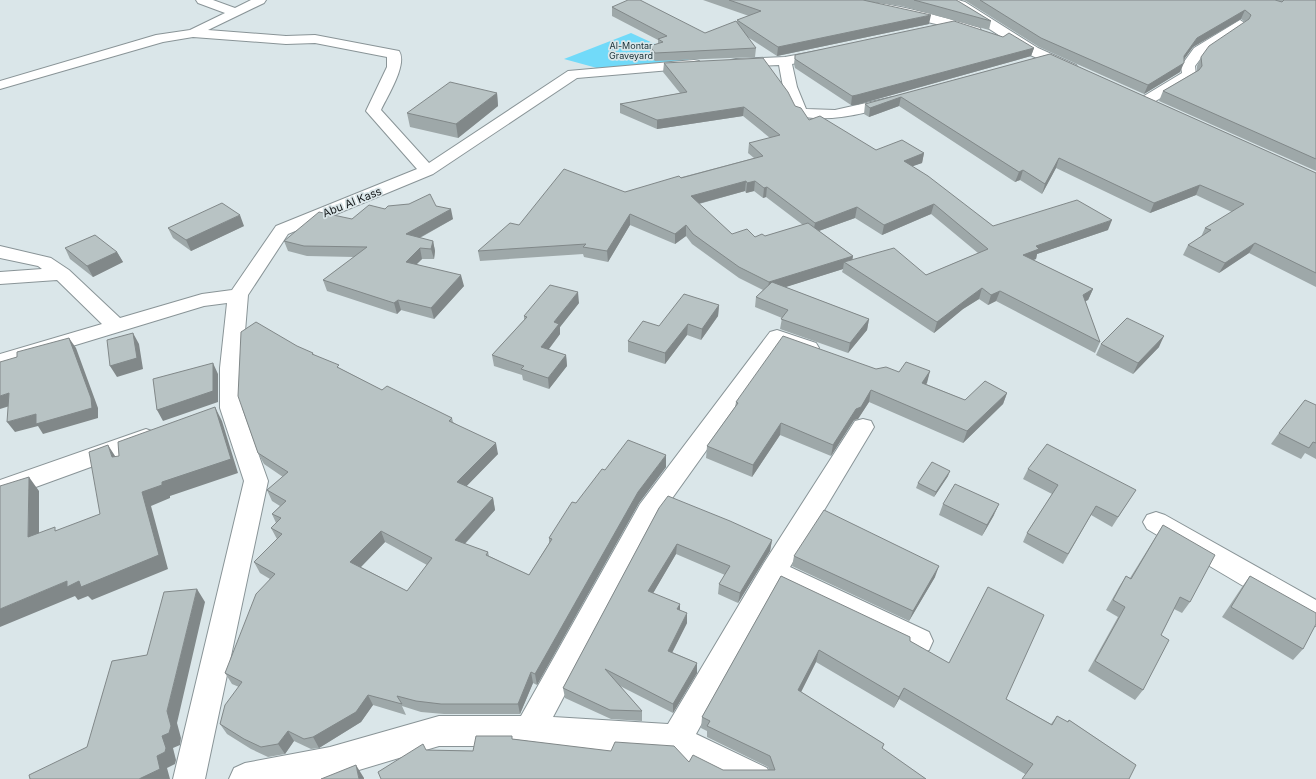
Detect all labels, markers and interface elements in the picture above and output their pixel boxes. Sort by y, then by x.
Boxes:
park label: Al-Montar Graveyard [609,40,653,61]
street label: Abu Al Kass [320,184,384,220]

